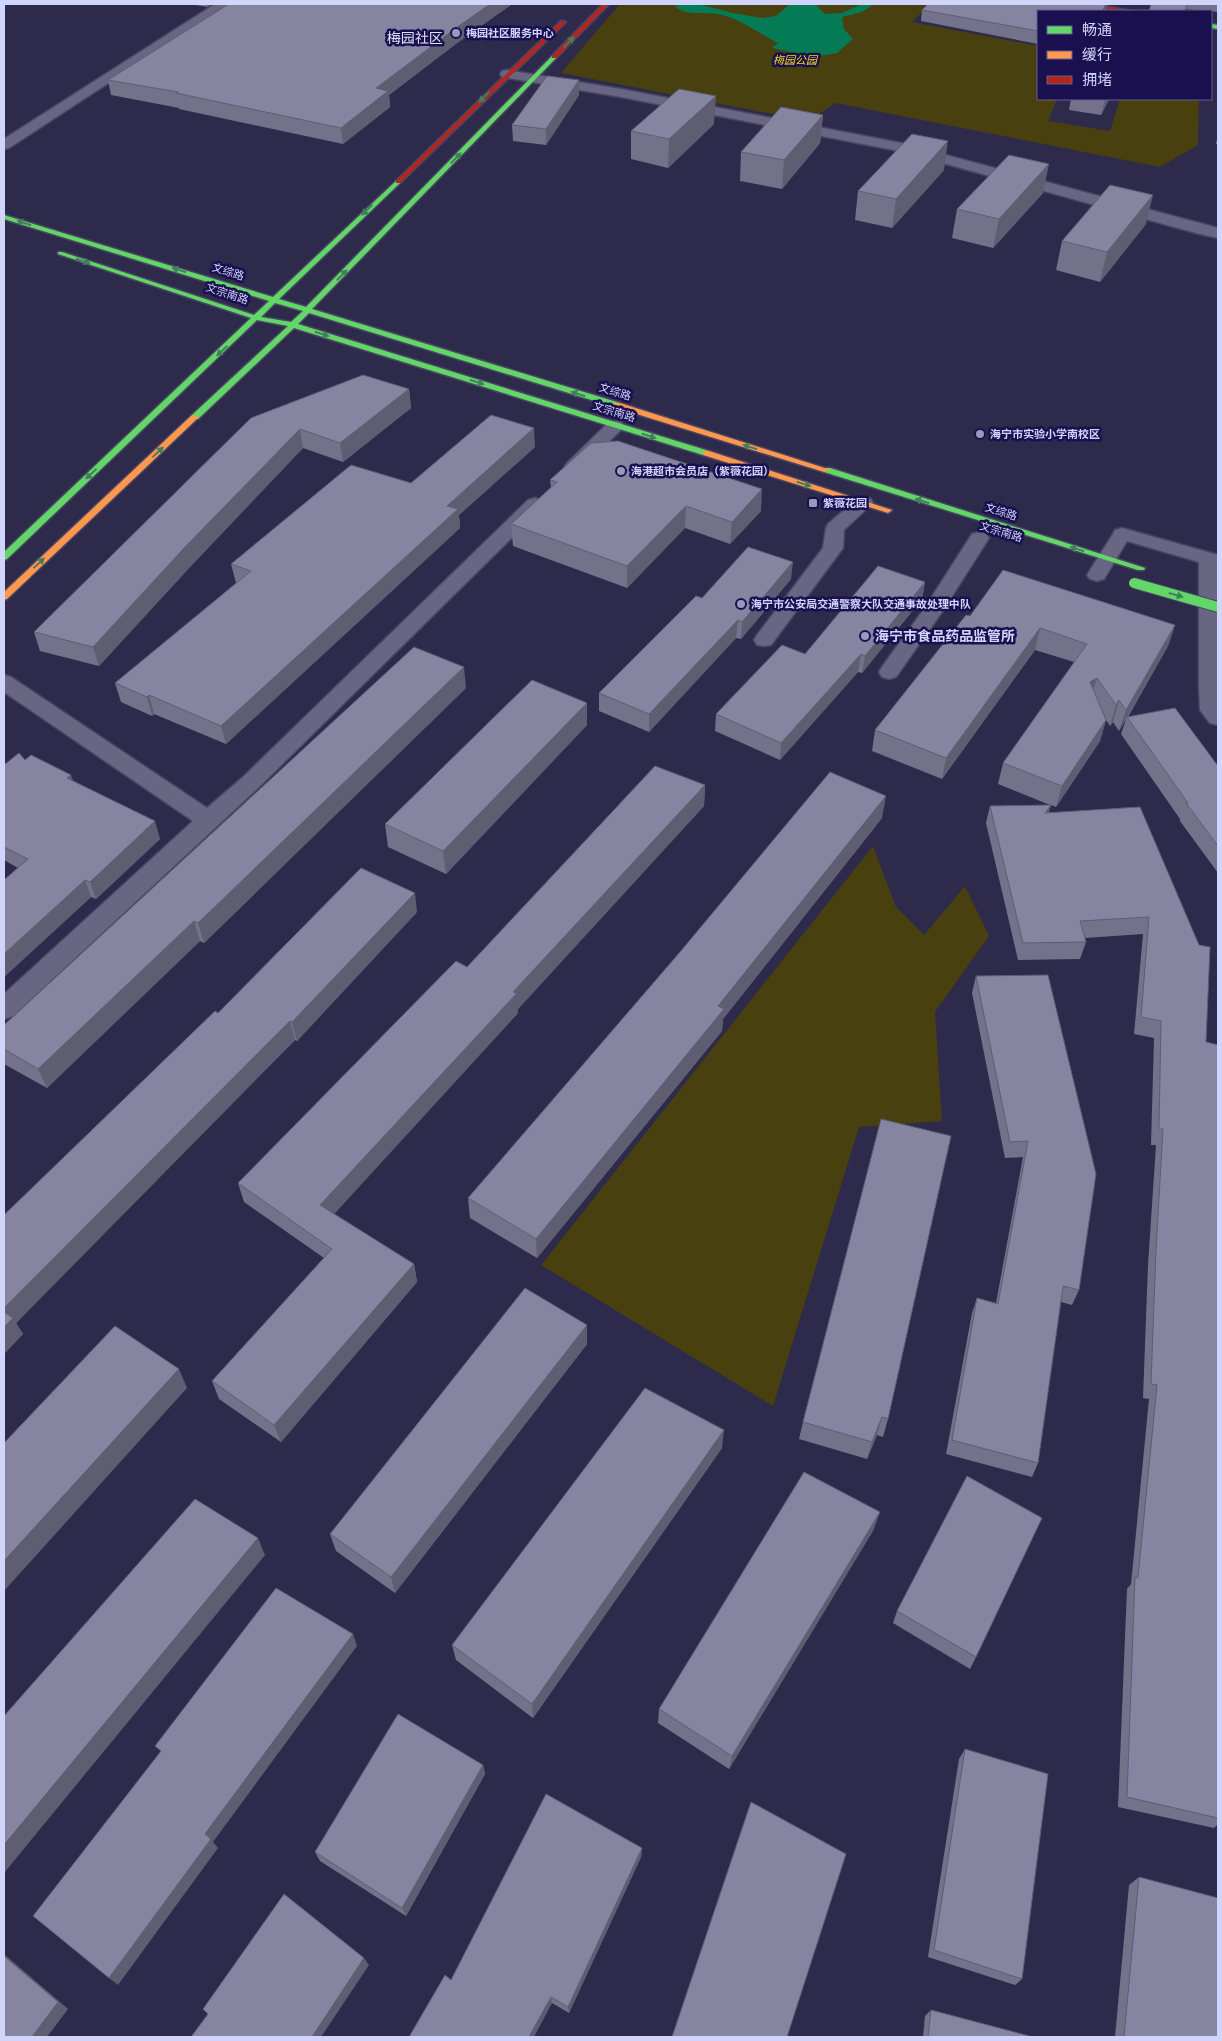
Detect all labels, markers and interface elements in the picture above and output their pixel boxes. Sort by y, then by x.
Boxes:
legend [1037,10,1212,100]
text: 畅通 [1082,21,1112,39]
marker: 梅园社区服务中心 [450,27,462,39]
place label: 梅园社区服务中心 [466,27,554,40]
district label: 梅园社区 [387,30,443,46]
one-way arrow [563,36,575,48]
text: 缓行 [1082,46,1112,64]
park label: 梅园公园 [773,54,819,67]
text: 拥堵 [1082,71,1112,89]
one-way arrow [478,91,490,103]
one-way arrow [449,152,461,164]
one-way arrow [362,204,374,216]
one-way arrow [16,218,31,226]
one-way arrow [76,258,91,265]
street label: 文综路 [210,261,246,283]
one-way arrow [172,266,187,273]
one-way arrow [336,269,348,281]
street label: 文宗南路 [204,281,250,307]
one-way arrow [314,331,329,339]
one-way arrow [216,345,228,357]
one-way arrow [469,379,484,387]
street label: 文综路 [597,381,633,403]
one-way arrow [571,389,586,397]
street label: 文宗南路 [591,399,637,425]
marker: 海宁市实验小学南校区 [974,428,986,440]
place label: 海宁市实验小学南校区 [990,428,1100,441]
one-way arrow [641,432,656,440]
one-way arrow [743,443,758,451]
one-way arrow [151,446,163,458]
marker: 海港超市会员店（紫薇花园） [615,465,627,477]
place label: 海港超市会员店（紫薇花园） [631,465,774,478]
one-way arrow [85,468,97,480]
one-way arrow [796,481,811,488]
one-way arrow [915,496,930,504]
marker: 紫薇花园 [807,497,819,509]
place label: 紫薇花园 [823,497,867,510]
street label: 文综路 [983,501,1019,523]
street label: 文宗南路 [978,519,1024,545]
one-way arrow [1070,544,1085,552]
one-way arrow [33,557,45,569]
one-way arrow [1169,592,1184,600]
marker: 海宁市公安局交通警察大队交通事故处理中队 [735,598,747,610]
place label: 海宁市公安局交通警察大队交通事故处理中队 [751,598,971,611]
place label: 海宁市食品药品监管所 [875,628,1015,644]
marker: 海宁市食品药品监管所 [859,630,871,642]

